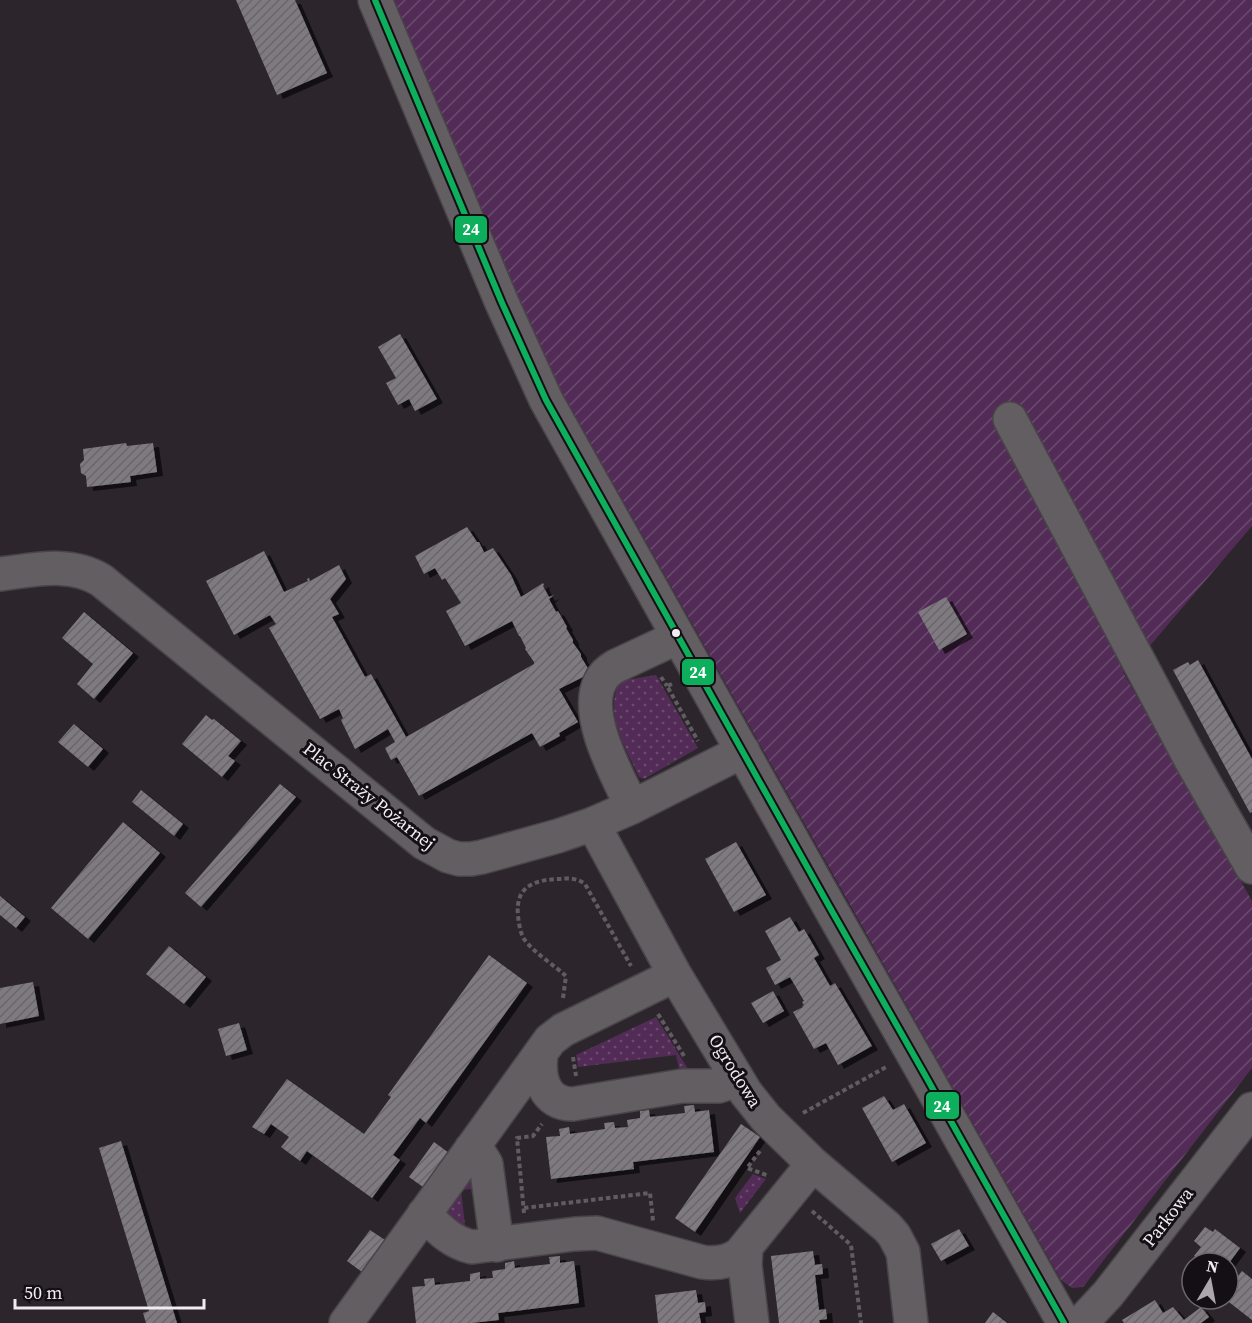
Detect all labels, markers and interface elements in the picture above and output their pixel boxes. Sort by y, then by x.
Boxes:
line badge: 24 [454,215,488,244]
text: 24 [462,218,480,240]
unlabelled marker [670,627,682,639]
line badge: 24 [681,658,715,686]
text: 24 [689,661,707,683]
street label: Plac Straży Pożarnej [298,736,440,855]
street label: Ogrodowa [703,1029,768,1113]
line badge: 24 [925,1091,960,1120]
text: 24 [933,1095,951,1117]
street label: Parkowa [1136,1181,1199,1252]
north arrow [1180,1251,1240,1311]
text: N [1205,1254,1221,1278]
scale bar [15,1272,204,1310]
text: 50 m [24,1280,62,1305]

